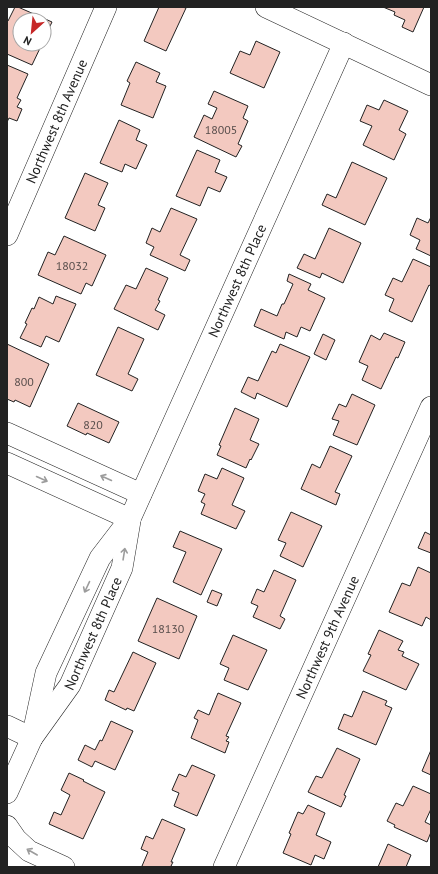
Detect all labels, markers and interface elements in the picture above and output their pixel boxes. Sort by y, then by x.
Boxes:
north arrow [12,12,52,52]
text: N [21,33,34,49]
street label: Northwest 8th Avenue [22,57,91,186]
house number: 18005 [205,122,237,137]
street label: Northwest 8th Place [204,221,270,340]
house number: 18032 [56,258,88,273]
house number: 800 [14,374,34,389]
house number: 820 [83,417,103,432]
one-way arrow [100,474,112,481]
one-way arrow [36,476,48,483]
one-way arrow [121,548,129,561]
street label: Northwest 9th Avenue [292,573,363,702]
street label: Northwest 8th Place [60,574,126,693]
one-way arrow [83,580,90,592]
house number: 18130 [152,621,185,636]
one-way arrow [26,847,38,855]

